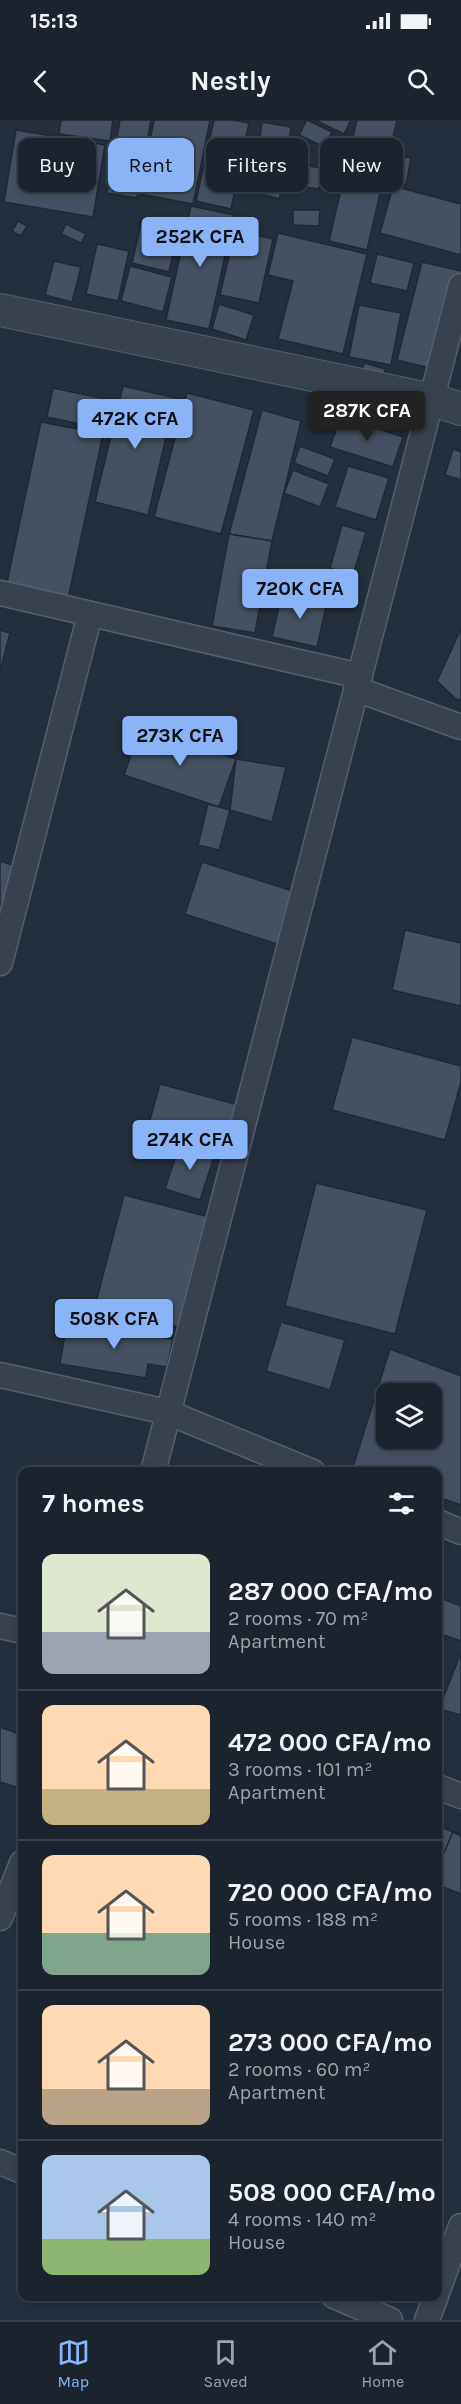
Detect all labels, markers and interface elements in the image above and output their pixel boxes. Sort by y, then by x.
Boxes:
text: 15:13 [30,8,78,34]
icon: back [24,65,57,98]
text: Nestly [190,65,271,97]
icon: search [404,65,437,98]
chip: Buy [18,138,96,192]
chip: Rent [108,138,194,192]
chip: Filters [206,138,308,192]
chip: New [320,138,403,192]
pin: 252K CFA [138,217,262,268]
text: 252K CFA [156,225,244,248]
pin: 287K CFA [305,391,429,442]
pin: 472K CFA [73,399,197,450]
text: 287K CFA [323,399,411,422]
text: 472K CFA [92,407,178,430]
pin: 720K CFA [238,569,362,620]
text: 720K CFA [256,577,344,600]
pin: 273K CFA [118,716,242,767]
text: 273K CFA [136,724,224,747]
pin: 274K CFA [128,1120,252,1171]
text: 274K CFA [147,1128,233,1151]
pin: 508K CFA [52,1299,176,1350]
text: 508K CFA [69,1307,159,1330]
map controls [376,1383,442,1449]
button: layers [376,1383,442,1449]
icon: filters [385,1487,418,1520]
text: 7 homes [42,1488,145,1519]
text: 287 000 CFA/mo [228,1576,433,1607]
icon: home [90,1578,162,1650]
text: 2 rooms · 70 m² [228,1607,368,1630]
text: Apartment [228,1630,326,1653]
text: 472 000 CFA/mo [228,1727,432,1758]
icon: home [90,1729,162,1801]
text: 3 rooms · 101 m² [228,1758,373,1781]
text: Apartment [228,1781,326,1804]
text: 720 000 CFA/mo [228,1877,433,1908]
icon: home [90,1879,162,1951]
text: 5 rooms · 188 m² [228,1908,378,1931]
text: House [228,1931,285,1954]
text: 273 000 CFA/mo [228,2027,432,2058]
icon: home [90,2029,162,2101]
text: 2 rooms · 60 m² [228,2058,371,2081]
text: Apartment [228,2081,326,2104]
text: 508 000 CFA/mo [228,2177,436,2208]
icon: home [90,2179,162,2251]
text: 4 rooms · 140 m² [228,2208,376,2231]
text: House [228,2231,285,2254]
tab: Map [57,2336,90,2391]
tab: Saved [204,2336,248,2391]
tab: Home [362,2336,404,2391]

